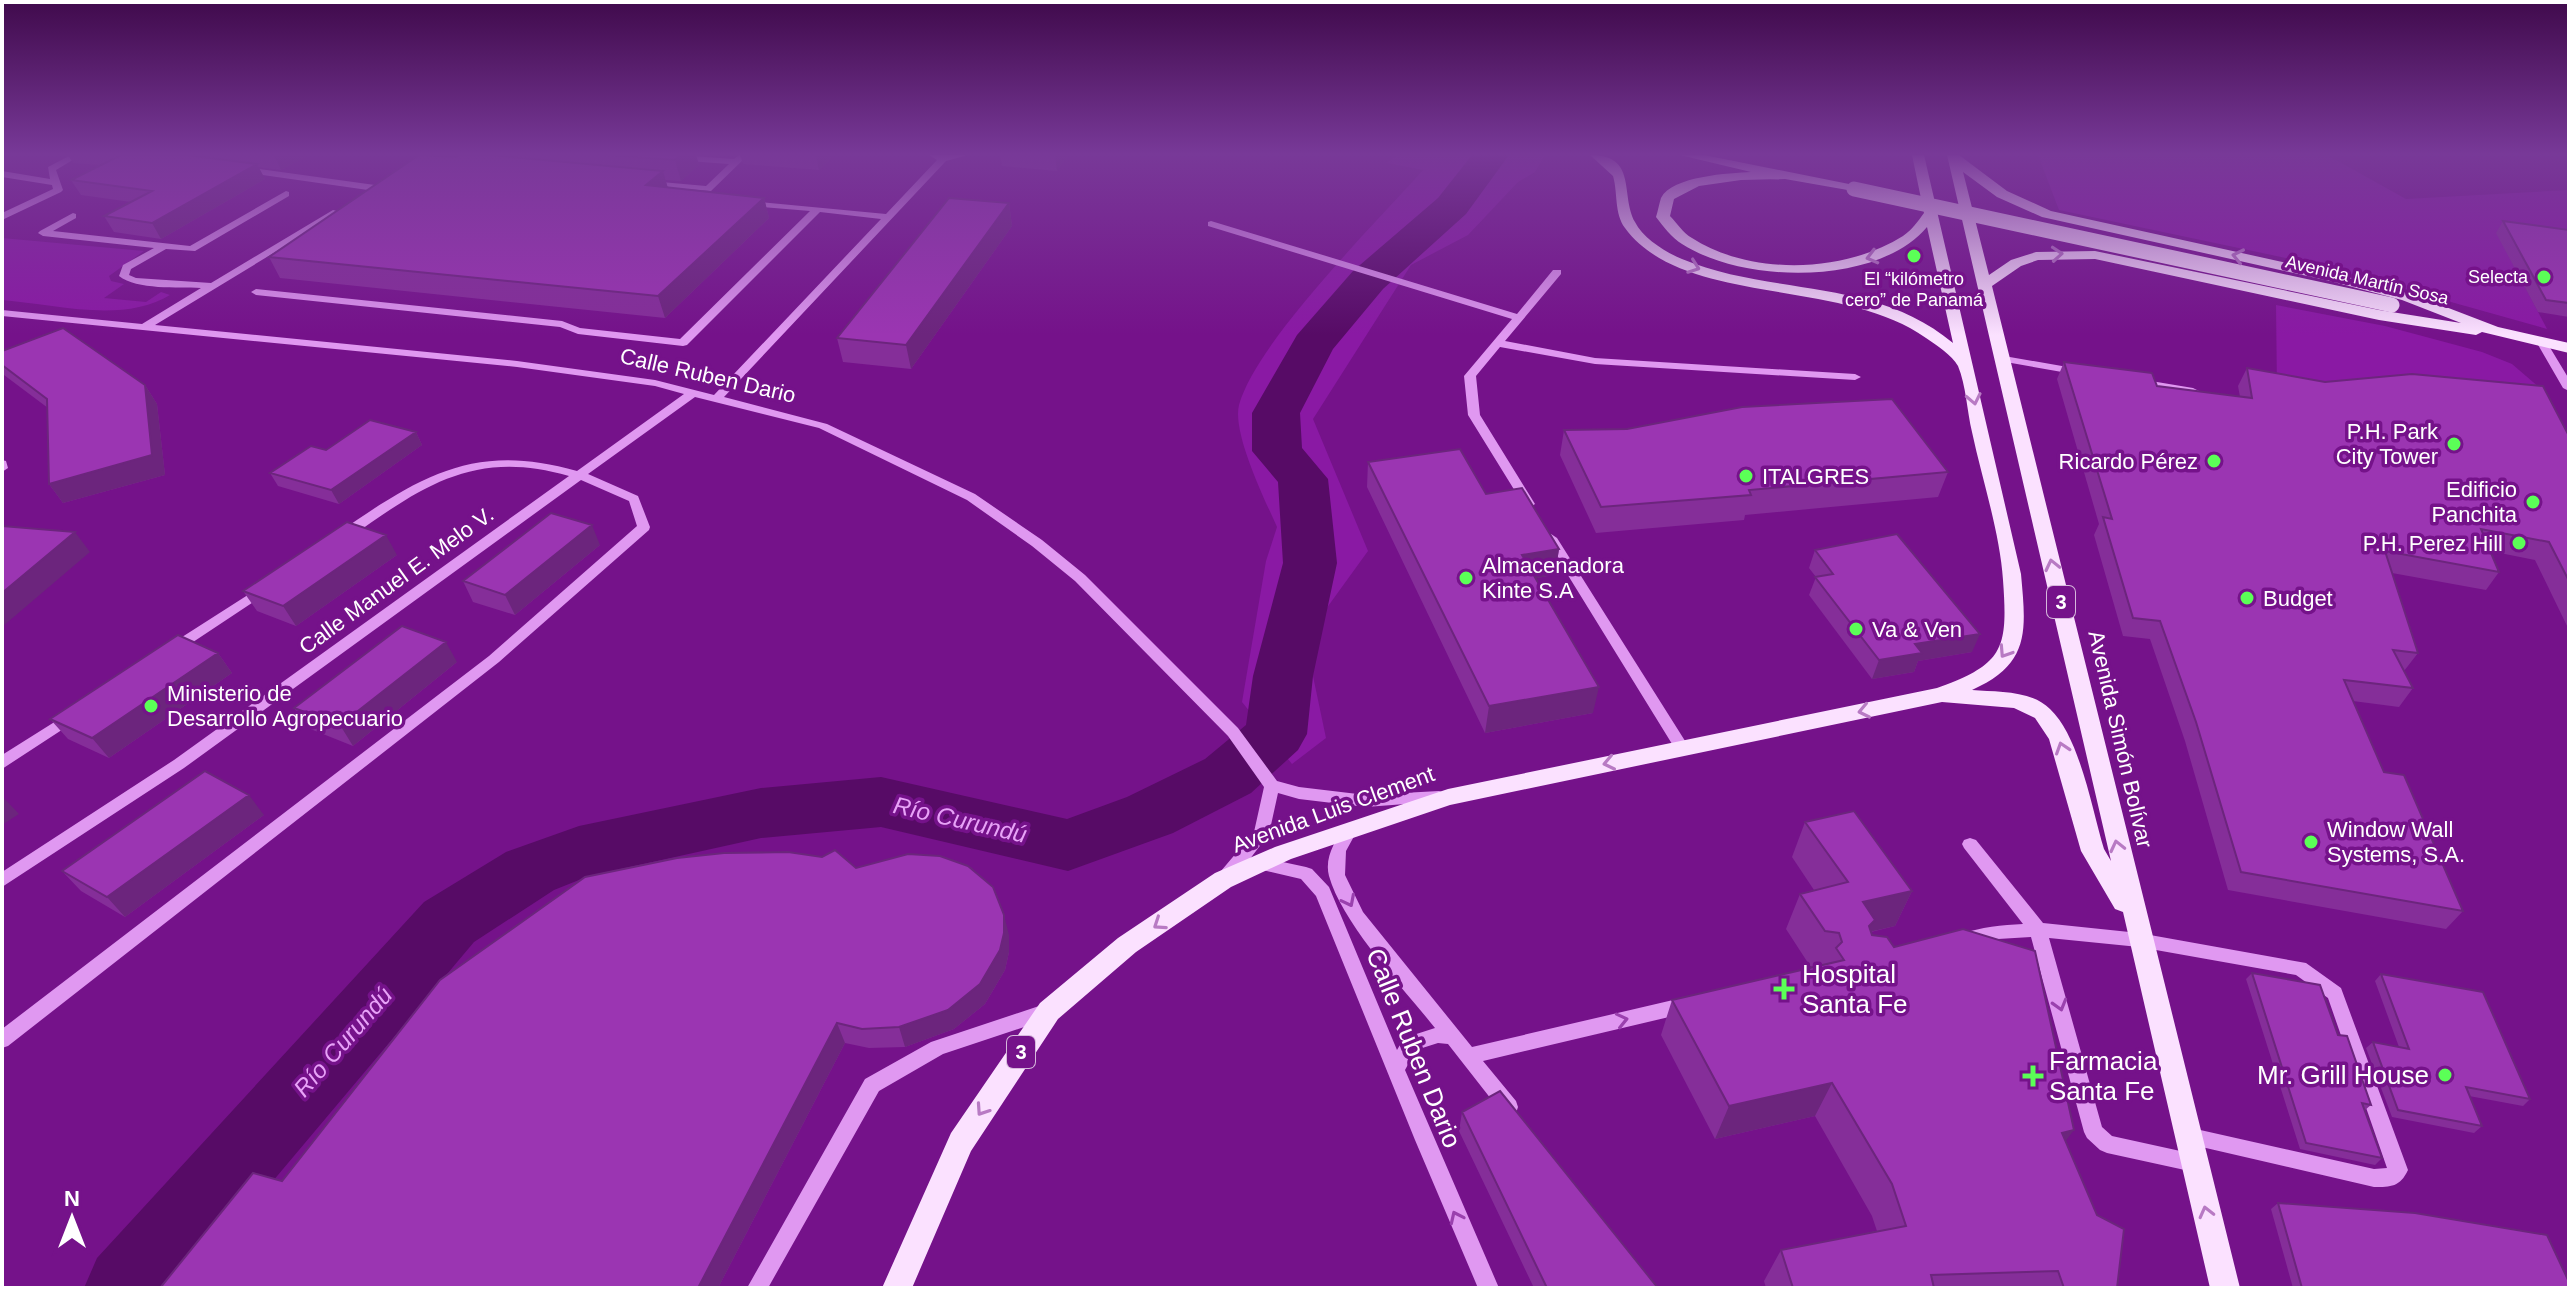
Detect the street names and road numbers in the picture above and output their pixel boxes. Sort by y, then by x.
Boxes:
street label: Avenida Martín Sosa [2284,251,2451,309]
street label: Calle Ruben Dario [617,343,798,408]
street label: Calle Manuel E. Melo V. [294,502,498,659]
road number: 3 [2047,586,2075,618]
street label: Avenida Simón Bolívar [2083,628,2158,850]
street label: Avenida Luis Clement [1229,761,1438,858]
street label: Calle Ruben Dario [1360,944,1468,1152]
road number: 3 [1007,1036,1035,1068]

